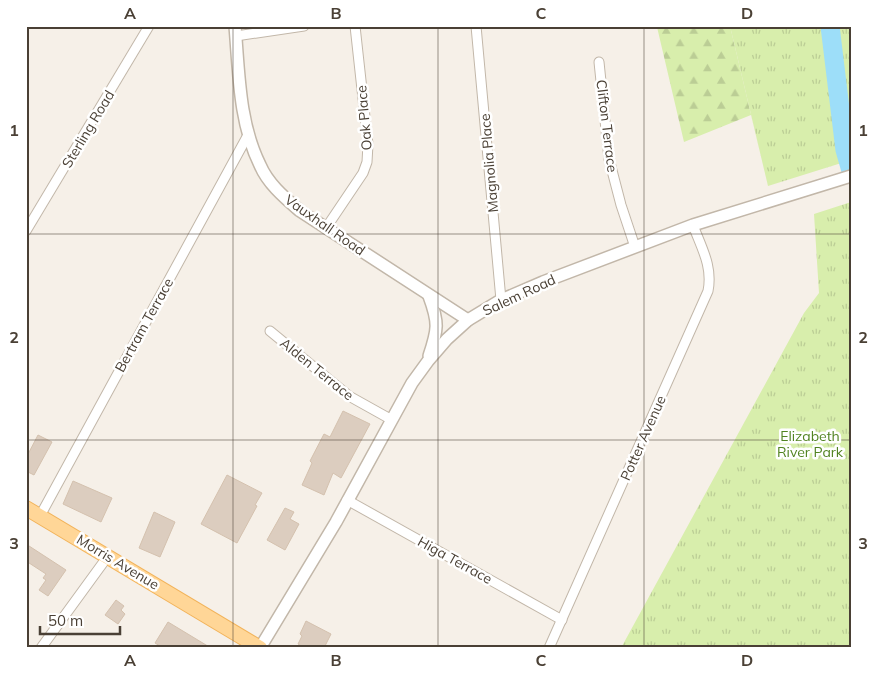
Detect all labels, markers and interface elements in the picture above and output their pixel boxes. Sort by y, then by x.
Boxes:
text: A [124,3,136,23]
text: B [330,3,342,23]
text: C [536,3,547,23]
text: D [741,3,753,23]
street label: Clifton Terrace [592,79,622,173]
street label: Oak Place [352,85,376,151]
street label: Sterling Road [58,87,118,171]
street label: Magnolia Place [476,113,502,213]
text: 1 [9,120,19,140]
text: 1 [858,120,868,140]
street label: Vauxhall Road [281,191,369,259]
street label: Salem Road [480,270,558,320]
street label: Bertram Terrace [111,275,177,375]
text: 2 [9,327,19,347]
text: 2 [858,327,868,347]
street label: Alden Terrace [277,334,357,404]
street label: Potter Avenue [616,393,670,483]
park label: Elizabeth River Park [777,427,844,461]
street label: Morris Avenue [74,530,162,594]
street label: Higa Terrace [415,532,495,588]
text: 3 [9,533,19,553]
text: 3 [858,533,868,553]
scale bar [40,604,120,636]
text: 50 m [48,611,83,630]
text: A [124,650,136,670]
text: B [330,650,342,670]
text: C [536,650,547,670]
text: D [741,650,753,670]

